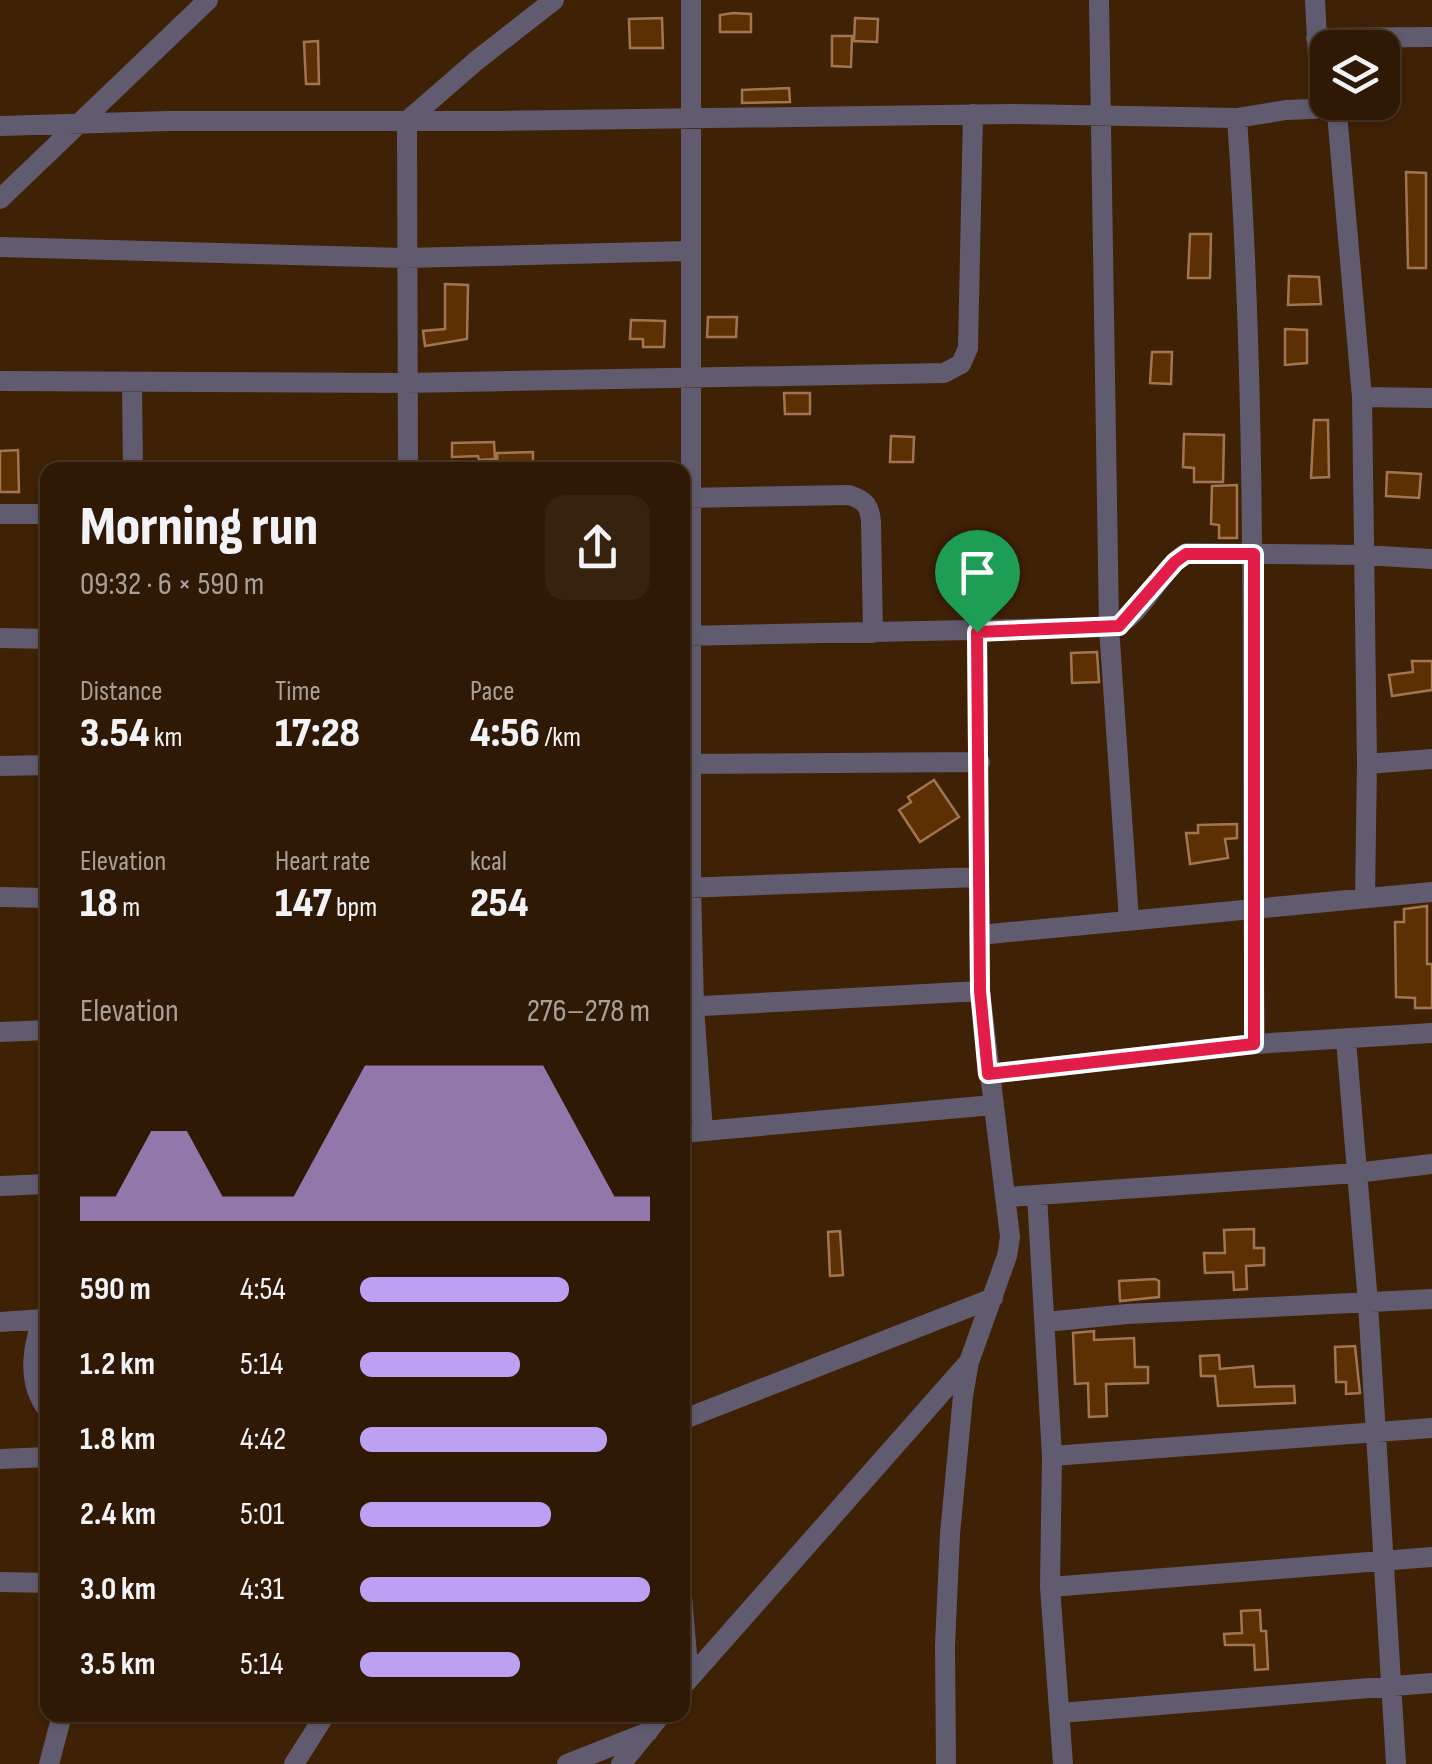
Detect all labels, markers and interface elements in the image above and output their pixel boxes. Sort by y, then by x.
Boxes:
map controls [1310,30,1400,120]
button: layers [1310,30,1400,120]
text: Morning run [80,494,318,561]
button: share [545,495,650,600]
pin [935,530,1020,633]
icon: arrive [950,545,1005,600]
text: 09:32 · 6 × 590 m [80,565,264,604]
text: Distance [80,675,163,708]
text: Time [275,675,321,708]
text: Pace [470,675,515,708]
text: 3.54 [80,708,149,759]
text: 17:28 [275,708,360,759]
text: 4:56 [470,708,540,759]
text: km [149,721,182,754]
text: /km [540,721,581,754]
text: Elevation [80,845,166,878]
text: Heart rate [275,845,371,878]
text: kcal [470,845,507,878]
text: 18 [80,878,118,929]
text: 147 [275,878,332,929]
text: 254 [470,878,528,929]
text: m [118,891,140,924]
text: bpm [332,891,377,924]
text: Elevation [80,992,179,1031]
text: 276–278 m [527,992,650,1031]
text: 590 m [80,1270,151,1309]
text: 4:54 [240,1270,286,1309]
text: 1.2 km [80,1345,155,1384]
text: 5:14 [240,1345,283,1384]
text: 1.8 km [80,1420,155,1459]
text: 4:42 [240,1420,286,1459]
text: 2.4 km [80,1495,156,1534]
text: 5:01 [240,1495,284,1534]
text: 3.0 km [80,1570,156,1609]
text: 4:31 [240,1570,284,1609]
text: 3.5 km [80,1645,155,1684]
text: 5:14 [240,1645,283,1684]

